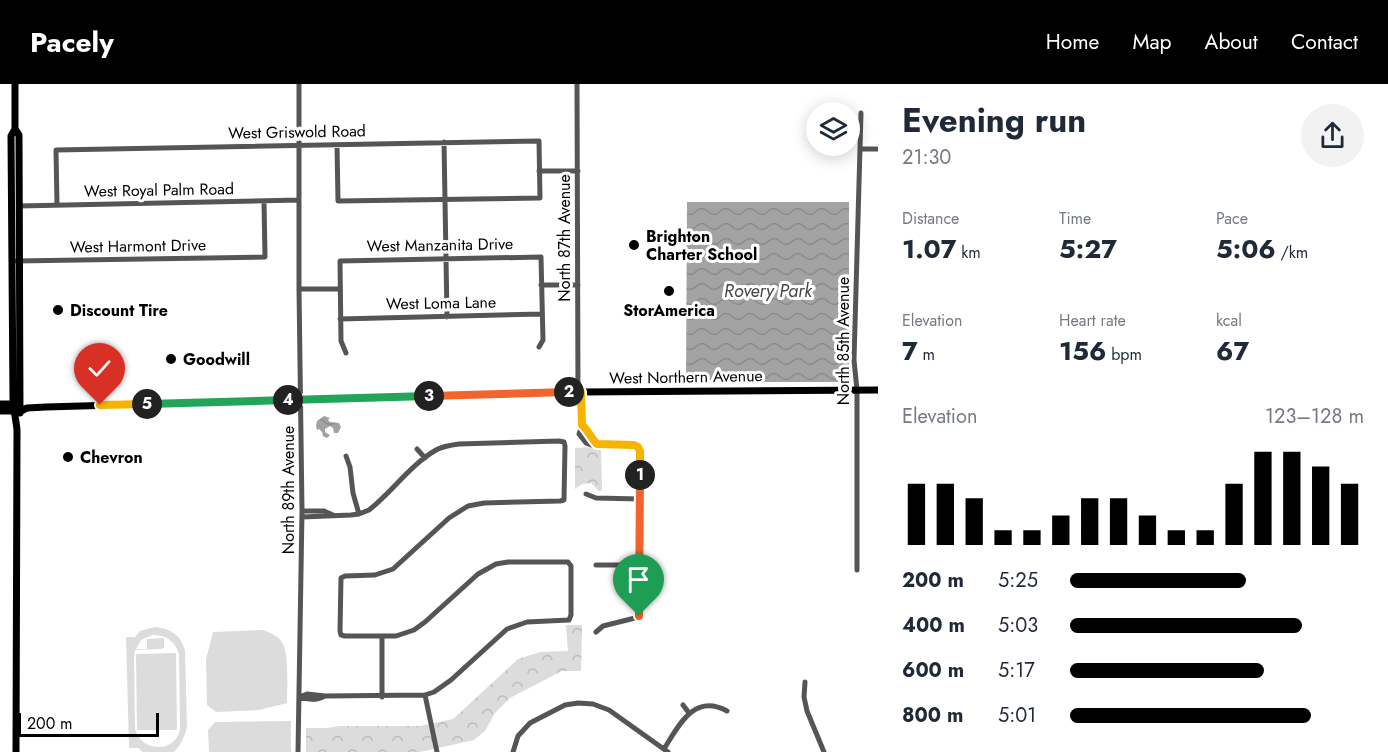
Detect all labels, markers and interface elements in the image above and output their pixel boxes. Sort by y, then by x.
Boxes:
text: Pacely [30,22,114,63]
text: Home [1046,27,1099,57]
text: Map [1132,27,1172,57]
text: About [1205,27,1258,57]
text: Contact [1291,27,1358,57]
text: Evening run [902,97,1086,144]
map controls [806,102,860,156]
button: layers [806,102,860,156]
button: share [1301,104,1364,167]
street label: West Griswold Road [228,119,366,145]
text: 21:30 [902,143,951,172]
street label: North 87th Avenue [553,174,576,302]
street label: West Royal Palm Road [84,177,234,203]
text: Distance [902,207,959,230]
text: Time [1059,207,1091,230]
text: Pace [1216,207,1248,230]
place label: Brighton Charter School [646,225,757,266]
text: 1.07 [902,230,957,268]
text: 5:27 [1059,230,1117,268]
text: 5:06 [1216,230,1276,268]
street label: West Manzanita Drive [367,232,513,258]
street label: West Harmont Drive [70,233,206,259]
marker: Brighton Charter School [627,238,641,252]
text: km [957,241,981,264]
text: /km [1276,241,1308,264]
street label: North 85th Avenue [832,277,855,405]
water label: Rovery Park [724,278,813,304]
marker: StorAmerica [662,284,676,298]
street label: West Loma Lane [386,291,496,315]
place label: Discount Tire [70,299,168,322]
place label: StorAmerica [623,299,715,322]
marker: Discount Tire [51,303,65,317]
text: Elevation [902,309,962,332]
text: Heart rate [1059,309,1126,332]
text: kcal [1216,309,1242,332]
text: 7 [902,332,918,370]
text: 156 [1059,332,1106,370]
text: 67 [1216,332,1249,370]
pin [74,343,125,405]
text: m [918,343,935,366]
text: bpm [1106,343,1142,366]
place label: Goodwill [183,348,250,371]
icon: check [83,352,116,385]
marker: Goodwill [164,352,178,366]
street label: West Northern Avenue [609,364,763,390]
pin: 2 [554,377,584,407]
text: 2 [564,380,574,403]
pin: 3 [414,381,444,411]
text: 3 [424,384,434,407]
pin: 4 [273,385,303,415]
text: 4 [282,388,294,411]
pin: 5 [132,389,162,419]
text: 5 [142,392,152,415]
text: Elevation [902,402,977,431]
text: 123–128 m [1265,402,1364,431]
street label: North 89th Avenue [277,426,300,554]
place label: Chevron [80,446,143,469]
marker: Chevron [61,450,75,464]
pin: 1 [625,460,655,490]
text: 1 [636,463,644,486]
pin [613,554,664,616]
icon: arrive [622,563,655,596]
text: 200 m [902,566,964,595]
text: 5:25 [998,566,1038,595]
text: 400 m [902,611,965,640]
text: 5:03 [998,611,1038,640]
text: 600 m [902,656,964,685]
text: 5:17 [998,656,1035,685]
text: 800 m [902,701,963,730]
text: 5:01 [998,701,1036,730]
scale bar [18,710,159,738]
text: 200 m [27,712,73,735]

